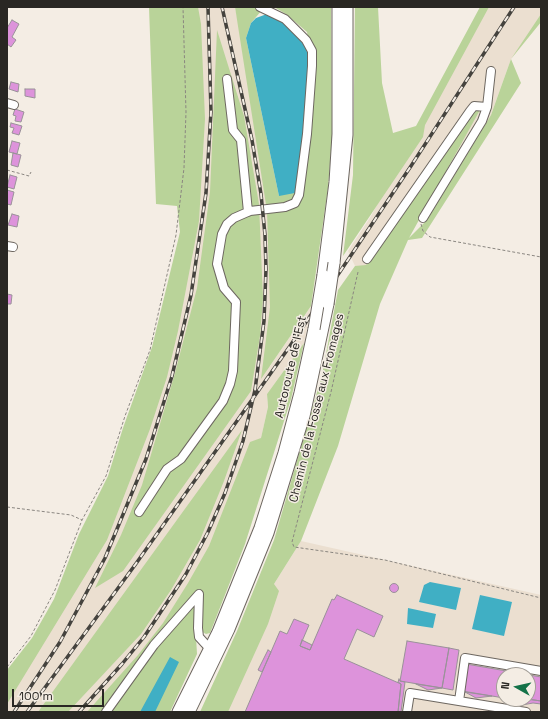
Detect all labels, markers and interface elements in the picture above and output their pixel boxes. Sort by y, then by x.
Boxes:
street label: Chemin de la Fosse aux Fromages [287,312,347,504]
street label: Autoroute de l’Est [272,314,310,420]
north arrow [496,667,536,707]
scale bar [14,681,106,707]
text: N [498,681,513,690]
text: 100 m [19,688,53,704]

